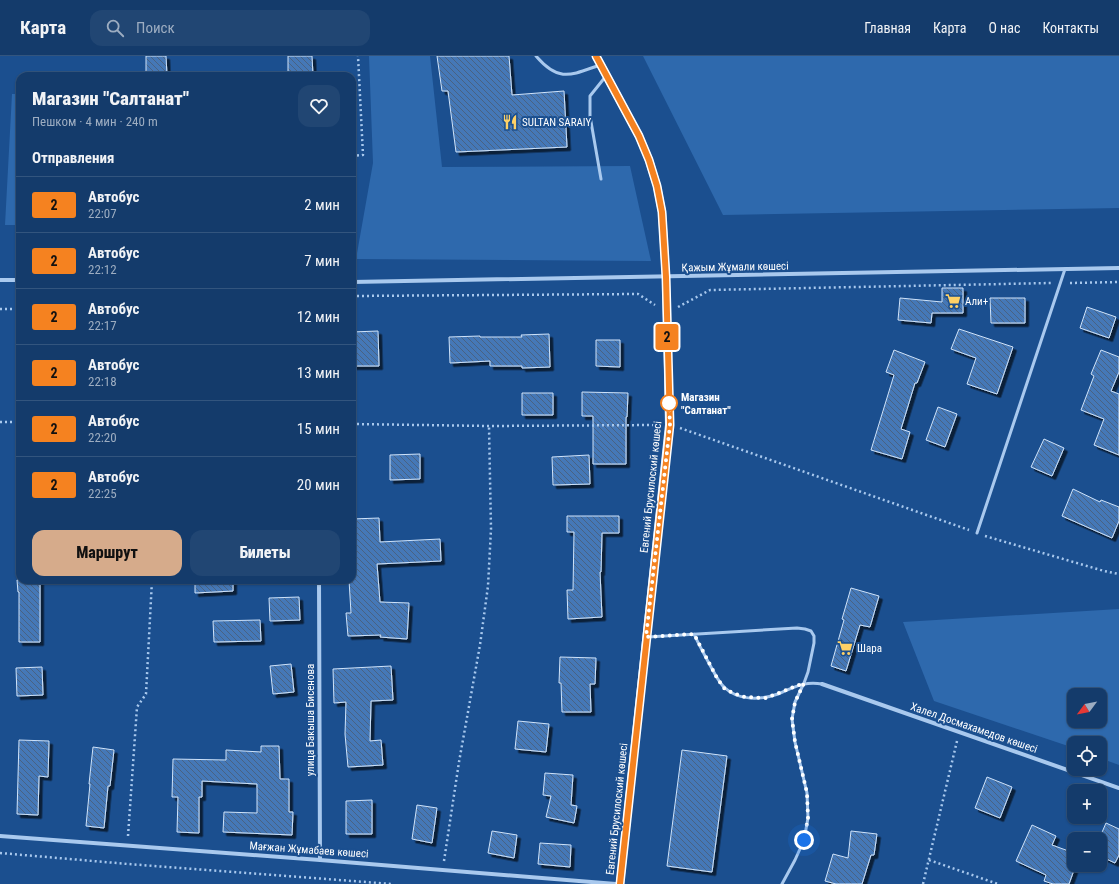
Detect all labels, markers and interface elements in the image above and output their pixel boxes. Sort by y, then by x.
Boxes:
search box [90,10,370,46]
text: Карта [20,16,66,39]
icon: search [104,17,126,39]
text: Поиск [136,19,175,37]
text: Главная [864,20,911,36]
text: Карта [933,20,966,36]
text: О нас [988,20,1020,36]
text: Контакты [1042,20,1099,36]
button: heart [298,85,340,127]
text: Магазин "Салтанат" [32,87,189,110]
restaurant icon: SULTAN SARAIY [501,113,519,131]
text: Пешком · 4 мин · 240 m [32,114,158,129]
place label: SULTAN SARAIY [522,116,591,129]
text: Отправления [32,149,114,167]
text: Автобус [88,188,139,206]
text: 2 мин [304,196,340,214]
text: 2 [50,197,58,213]
text: 22:07 [88,206,117,221]
text: Автобус [88,244,139,262]
text: 7 мин [304,252,340,270]
text: 2 [50,253,58,269]
street label: Қажым Жұмали көшесі [681,260,789,274]
text: 22:12 [88,262,117,277]
supermarket icon: Али+ [944,292,962,310]
place label: Али+ [965,295,988,308]
text: Автобус [88,300,139,318]
text: 12 мин [297,308,340,326]
text: 2 [50,309,58,325]
text: 22:17 [88,318,117,333]
line badge: 2 [654,324,680,350]
text: 2 [663,329,671,345]
text: Автобус [88,356,139,374]
text: 13 мин [297,364,340,382]
text: 2 [50,365,58,381]
text: 22:18 [88,374,117,389]
place label: Магазин "Салтанат" [681,391,731,417]
marker: Магазин "Салтанат" [660,394,678,412]
text: Автобус [88,412,139,430]
text: 15 мин [297,420,340,438]
street label: Евгений Брусилоский көшесі [638,420,664,554]
text: 2 [50,421,58,437]
text: 22:20 [88,430,117,445]
text: Автобус [88,468,139,486]
text: 20 мин [297,476,340,494]
text: 2 [50,477,58,493]
text: 22:25 [88,486,117,501]
button: Маршрут [32,530,182,576]
button: Билеты [190,530,340,576]
supermarket icon: Шара [836,639,854,657]
place label: Шара [857,642,882,655]
street label: улица Бакыша Бисенова [304,664,317,776]
north arrow [1067,688,1107,728]
map controls [1067,688,1107,872]
street label: Халел Досмахамедов көшесі [909,700,1039,756]
button: locate [1067,736,1107,776]
street label: Евгений Брусилоский көшесі [604,742,630,876]
button: + [1067,784,1107,824]
your location [794,830,814,850]
button: − [1067,832,1107,872]
street label: Мағжан Жұмабаев көшесі [249,839,369,861]

